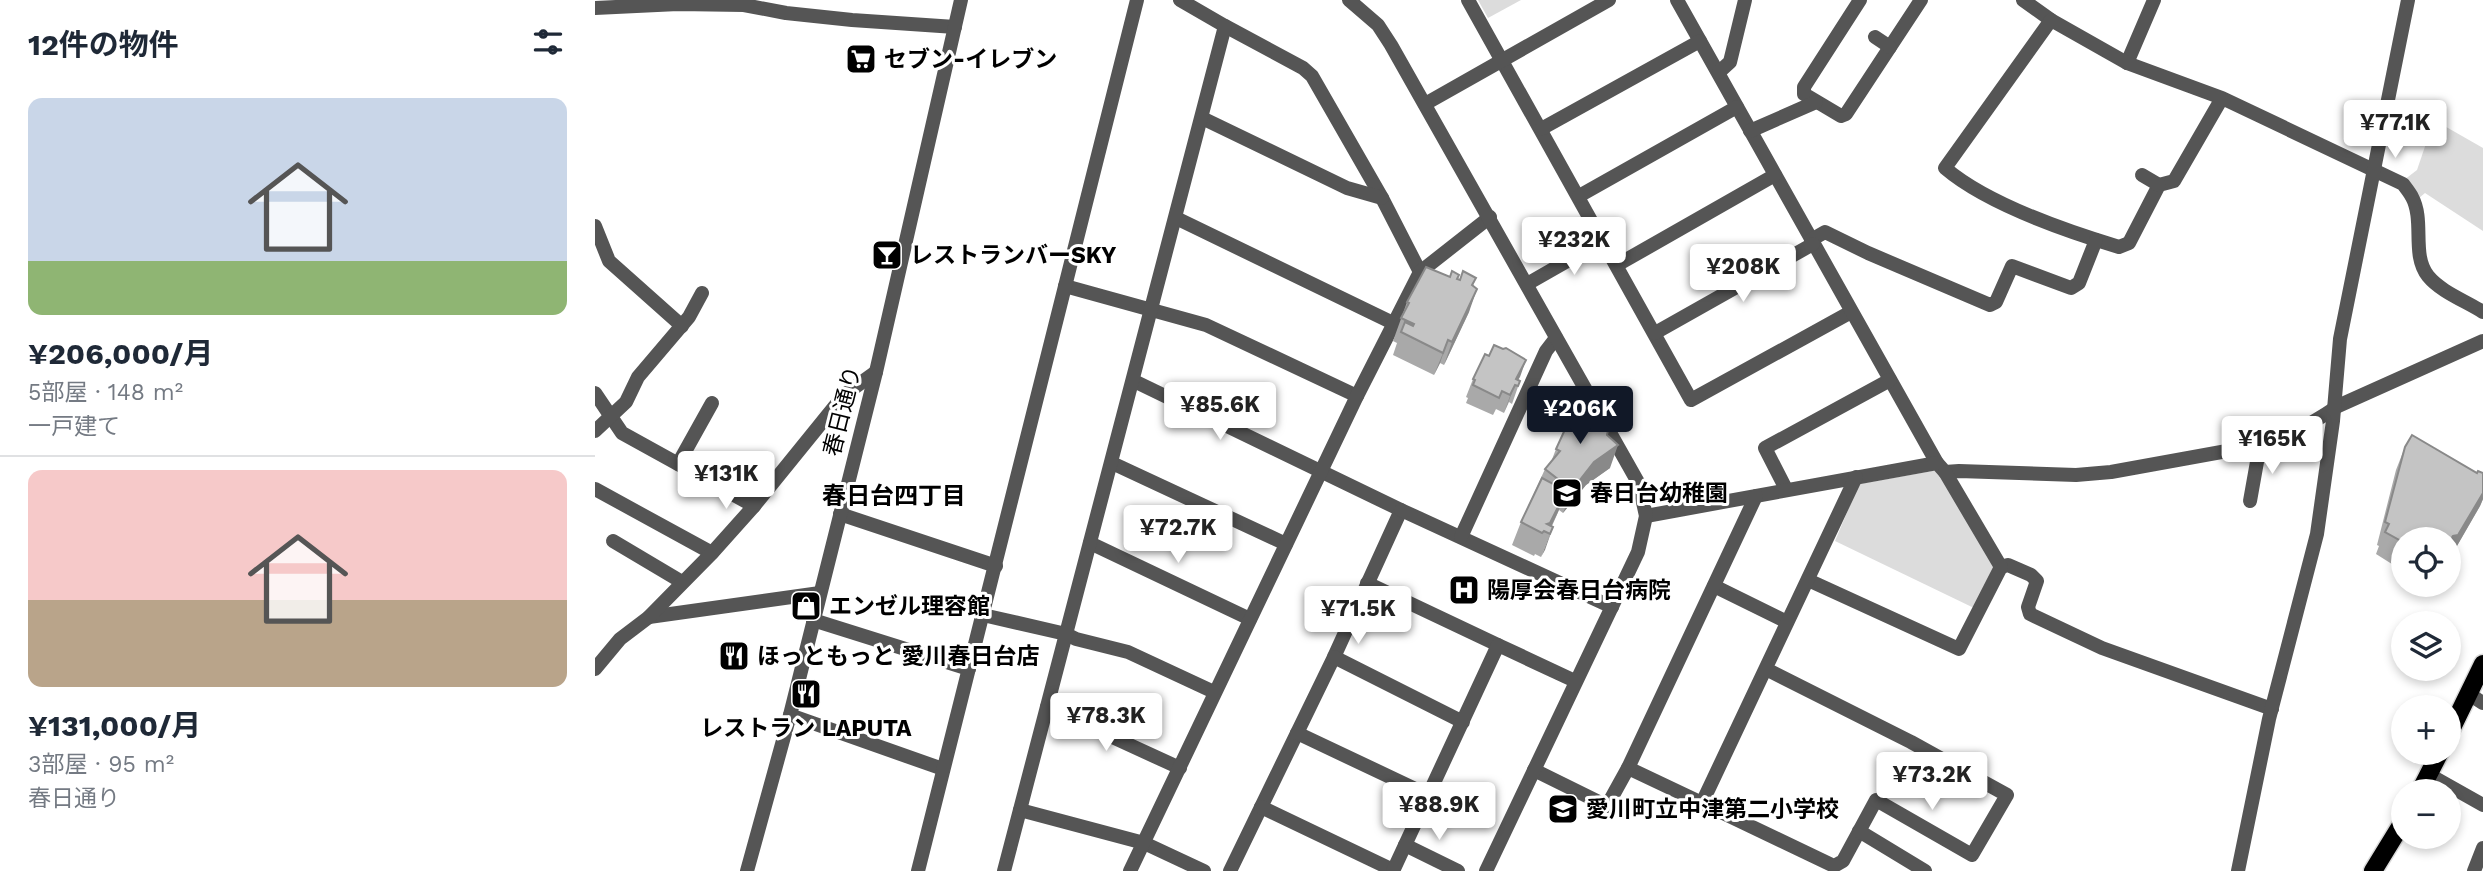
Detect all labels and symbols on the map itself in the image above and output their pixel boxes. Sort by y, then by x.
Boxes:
supermarket icon: セブン-イレブン [844,42,878,76]
place label: セブン-イレブン [884,46,1057,73]
pin: ¥77.1K [2338,100,2452,160]
pin: ¥232K [1525,218,1623,277]
bar icon: レストランバーSKY [870,238,904,272]
place label: レストランバーSKY [910,242,1116,269]
pin: ¥208K [1694,244,1792,304]
street label: 春日通り [818,363,867,459]
pin: ¥85.6K [1163,382,1277,442]
pin: ¥206K [1531,386,1629,446]
pin: ¥165K [2223,416,2321,476]
pin: ¥131K [677,452,775,511]
school or university icon: 春日台幼稚園 [1550,476,1584,510]
place label: 春日台幼稚園 [1590,480,1728,507]
district label: 春日台四丁目 [822,482,966,510]
pin: ¥72.7K [1121,505,1235,565]
hospital icon: 陽厚会春日台病院 [1447,573,1481,607]
place label: 陽厚会春日台病院 [1487,577,1671,604]
pin: ¥71.5K [1301,586,1415,646]
shop icon: エンゼル理容館 [789,589,823,623]
place label: エンゼル理容館 [829,593,990,620]
restaurant icon: ほっともっと 愛川春日台店 [717,639,751,673]
place label: ほっともっと 愛川春日台店 [757,643,1040,670]
restaurant icon: レストラン LAPUTA [789,677,823,711]
pin: ¥78.3K [1049,694,1163,753]
place label: レストラン LAPUTA [700,715,912,742]
pin: ¥73.2K [1875,752,1989,812]
pin: ¥88.9K [1382,782,1496,842]
school or university icon: 愛川町立中津第二小学校 [1546,792,1580,826]
place label: 愛川町立中津第二小学校 [1586,796,1839,823]

